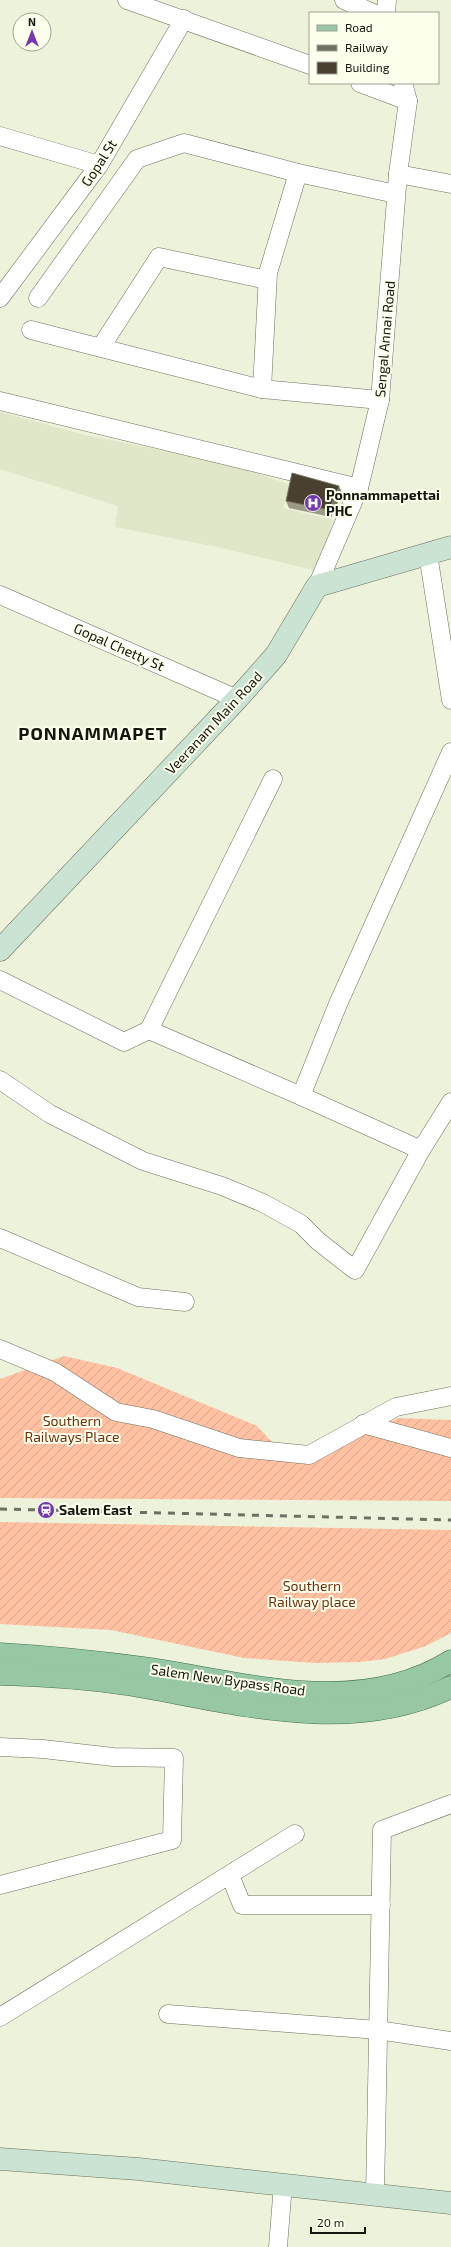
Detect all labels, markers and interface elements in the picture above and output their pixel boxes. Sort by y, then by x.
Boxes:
north arrow [12,12,52,52]
legend [309,12,439,84]
text: N [28,15,36,28]
text: Road [345,20,373,34]
text: Railway [345,40,389,54]
text: Building [345,60,390,74]
street label: Gopal St [77,136,120,189]
street label: Sengal Annai Road [371,280,398,398]
place label: Ponnammapettai PHC [326,486,440,519]
hospital icon: Ponnammapettai PHC [303,493,323,513]
street label: Gopal Chetty St [71,619,167,674]
street label: Veeranam Main Road [162,668,266,778]
district label: PONNAMMAPET [18,722,168,744]
park label: Southern Railways Place [25,1412,119,1445]
station icon: Salem East [36,1500,56,1520]
place label: Salem East [59,1501,133,1518]
park label: Southern Railway place [268,1577,356,1610]
street label: Salem New Bypass Road [150,1660,306,1699]
scale bar [311,2209,365,2235]
text: 20 m [317,2215,344,2229]

